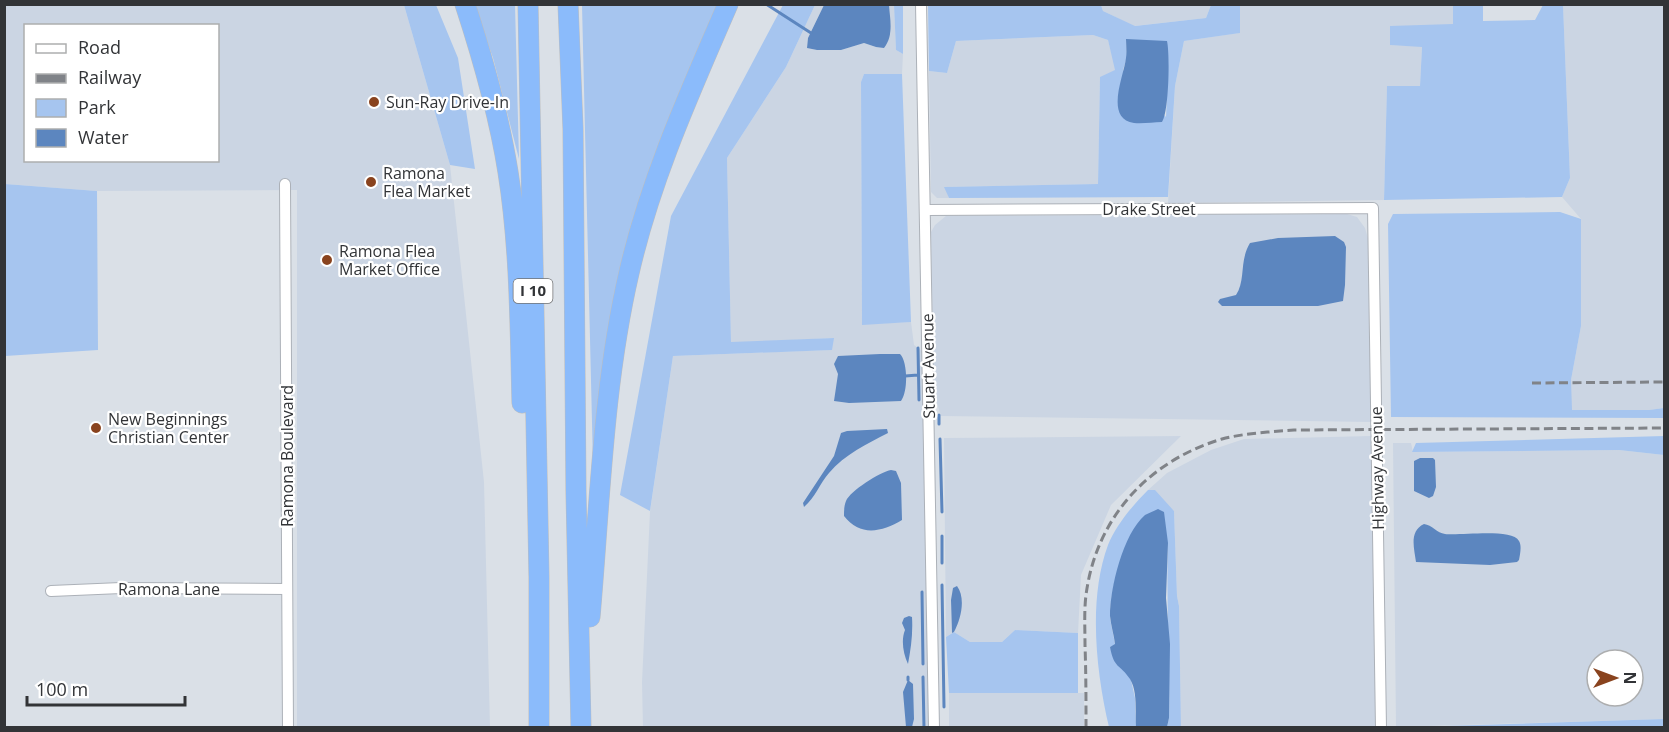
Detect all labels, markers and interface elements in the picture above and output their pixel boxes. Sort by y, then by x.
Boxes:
legend [24,24,219,162]
text: Road [78,35,121,59]
text: Railway [78,65,142,89]
place label: Sun-Ray Drive-In [386,91,509,113]
text: Park [78,95,116,119]
marker: Sun-Ray Drive-In [367,95,381,109]
text: Water [78,125,129,149]
place label: Ramona Flea Market [383,162,471,202]
marker: Ramona Flea Market [364,175,378,189]
street label: Drake Street [1102,198,1196,220]
place label: Ramona Flea Market Office [339,240,440,280]
marker: Ramona Flea Market Office [320,253,334,267]
road number: I 10 [514,279,552,303]
street label: Stuart Avenue [916,313,940,419]
street label: Ramona Boulevard [276,385,298,527]
street label: Highway Avenue [1365,406,1389,530]
place label: New Beginnings Christian Center [108,408,229,448]
marker: New Beginnings Christian Center [89,421,103,435]
street label: Ramona Lane [118,578,220,600]
north arrow [1585,648,1645,708]
scale bar [27,669,184,707]
text: N [1619,671,1641,685]
text: 100 m [36,677,88,701]

